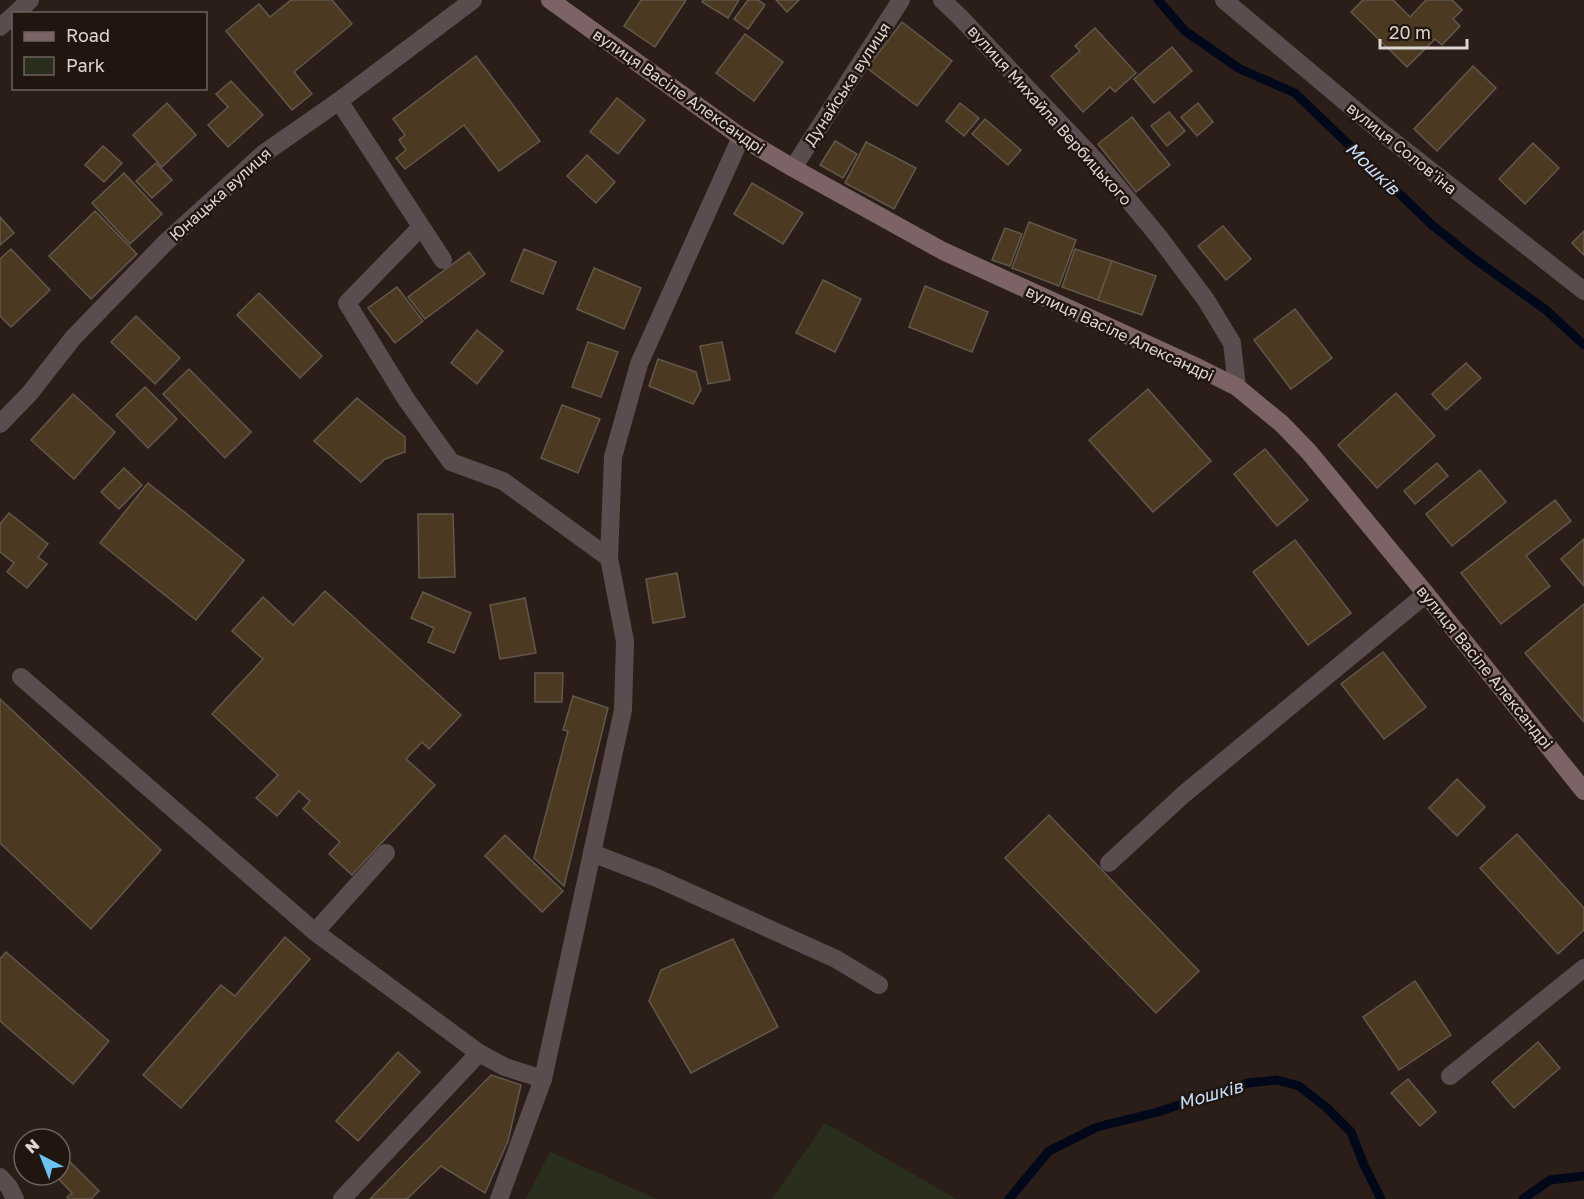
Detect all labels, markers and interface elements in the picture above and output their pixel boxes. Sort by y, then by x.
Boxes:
legend [12,12,207,90]
scale bar [1380,12,1467,50]
street label: Дунайська вулиця [799,18,895,150]
street label: вулиця Михайла Вербицького [964,21,1136,209]
text: 20 m [1389,21,1431,43]
text: Road [66,24,110,46]
street label: вулиця Васіле Александрі [589,24,769,158]
text: Park [66,54,105,76]
street label: вулиця Солов'їна [1343,98,1461,198]
water label: Мошків [1342,137,1405,199]
street label: Юнацька вулиця [165,143,275,245]
street label: вулиця Васіле Александрі [1023,281,1217,385]
street label: вулиця Васіле Александрі [1413,581,1557,753]
water label: Мошків [1175,1074,1246,1114]
north arrow [12,1127,72,1187]
text: N [21,1134,43,1157]

